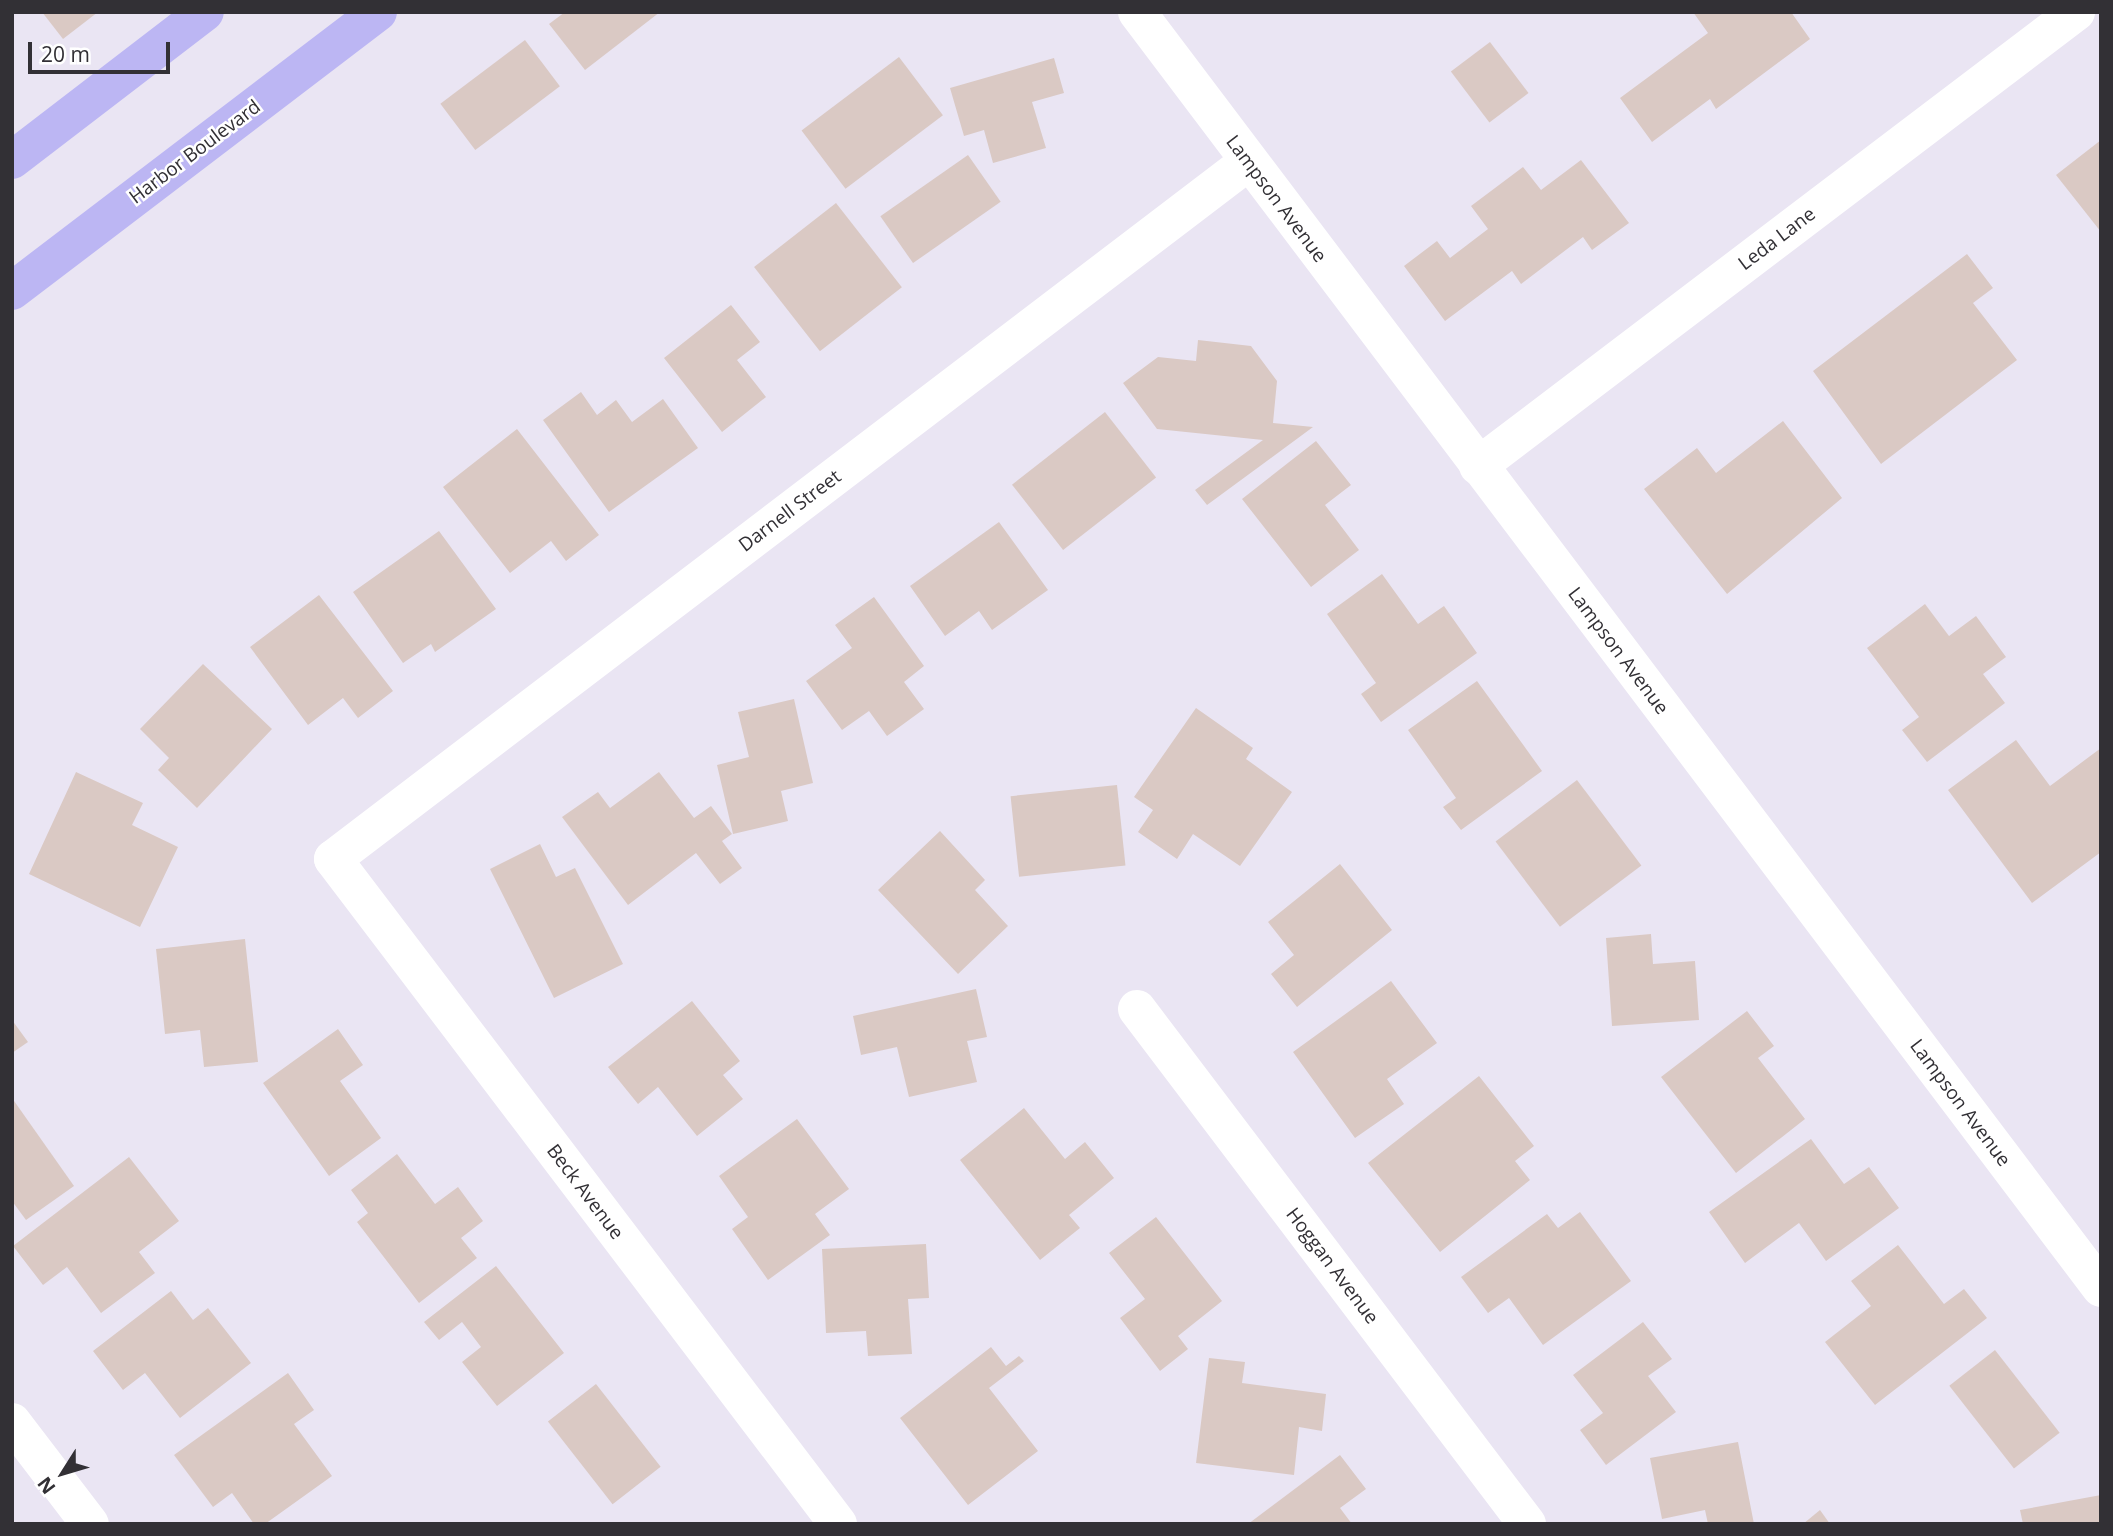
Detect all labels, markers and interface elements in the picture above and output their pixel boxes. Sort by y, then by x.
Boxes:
scale bar [32,28,173,72]
text: 20 m [41,40,90,68]
street label: Harbor Boulevard [125,95,265,209]
street label: Lampson Avenue [1221,131,1331,267]
street label: Leda Lane [1734,203,1820,275]
street label: Darnell Street [734,465,846,557]
street label: Lampson Avenue [1563,583,1673,719]
street label: Lampson Avenue [1905,1035,2015,1171]
street label: Beck Avenue [542,1140,628,1244]
street label: Hoggan Avenue [1281,1203,1383,1329]
north arrow [28,1438,98,1508]
text: N [31,1472,61,1500]

